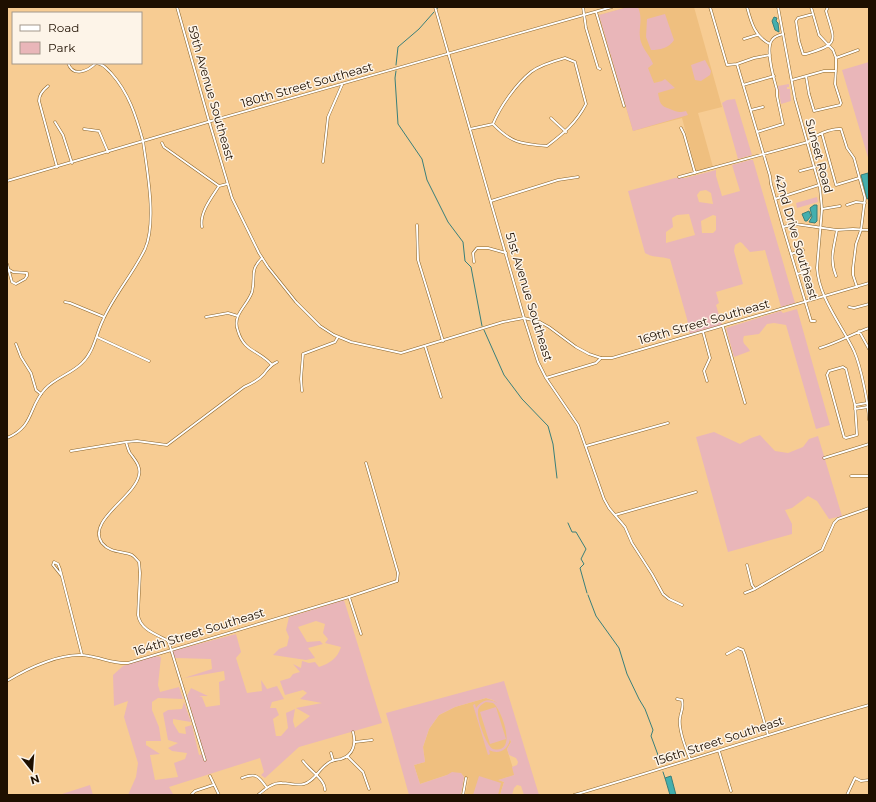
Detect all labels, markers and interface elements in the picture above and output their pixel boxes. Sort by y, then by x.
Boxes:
legend [12,12,142,64]
text: Road [48,20,79,35]
street label: 59th Avenue Southeast [185,24,238,162]
text: Park [48,40,76,55]
street label: 180th Street Southeast [239,58,375,111]
street label: Sunset Road [802,117,837,195]
street label: 42nd Drive Southeast [771,173,822,301]
street label: 51st Avenue Southeast [503,230,556,363]
street label: 169th Street Southeast [637,296,771,347]
street label: 164th Street Southeast [132,604,266,659]
street label: 156th Street Southeast [652,713,785,768]
north arrow [12,750,52,790]
text: N [29,772,41,788]

